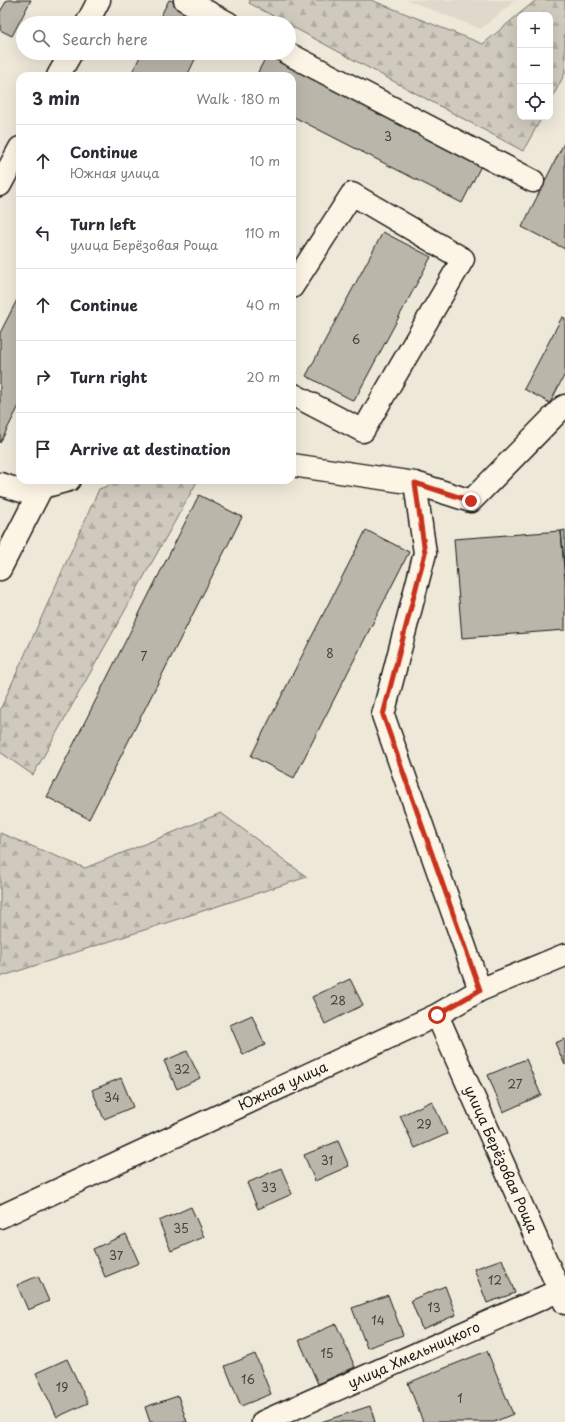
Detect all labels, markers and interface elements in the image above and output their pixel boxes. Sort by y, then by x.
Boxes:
map controls [517,12,553,120]
button: + [517,12,553,48]
search box [16,16,296,60]
icon: search [30,27,52,49]
text: Search here [62,27,148,50]
button: − [517,48,553,84]
button: locate [517,84,553,120]
text: 3 min [32,85,80,111]
text: Walk · 180 m [197,89,280,108]
house number: 3 [384,127,392,145]
text: Continue [70,140,138,163]
icon: ahead [32,150,54,172]
text: 10 m [250,151,280,170]
text: Южная улица [70,163,159,182]
text: Turn left [70,212,136,235]
icon: left [32,222,54,244]
text: 110 m [245,223,280,242]
text: улица Берёзовая Роща [70,235,218,254]
text: Continue [70,293,138,316]
icon: ahead [32,294,54,316]
text: 40 m [246,295,280,314]
house number: 6 [352,330,360,348]
text: Turn right [70,365,147,388]
icon: right [32,366,54,388]
text: 20 m [246,367,280,386]
text: Arrive at destination [70,437,231,460]
icon: arrive [32,438,54,460]
route end [462,492,480,510]
house number: 8 [326,644,334,662]
house number: 7 [141,647,148,665]
house number: 28 [330,991,346,1009]
route start [428,1006,446,1024]
street label: Южная улица [235,1056,331,1115]
house number: 32 [174,1060,190,1078]
house number: 27 [508,1075,523,1093]
street label: улица Берёзовая Роща [459,1082,544,1236]
house number: 34 [104,1088,120,1106]
house number: 29 [416,1115,432,1133]
house number: 31 [321,1151,333,1169]
house number: 33 [261,1178,277,1196]
house number: 35 [173,1219,189,1237]
house number: 37 [109,1246,124,1264]
house number: 12 [488,1271,502,1289]
house number: 13 [427,1298,441,1316]
house number: 14 [371,1311,385,1329]
street label: улица Хмельницкого [344,1316,483,1393]
house number: 15 [320,1344,334,1362]
house number: 16 [241,1370,255,1388]
house number: 19 [56,1378,68,1396]
house number: 1 [457,1389,463,1407]

